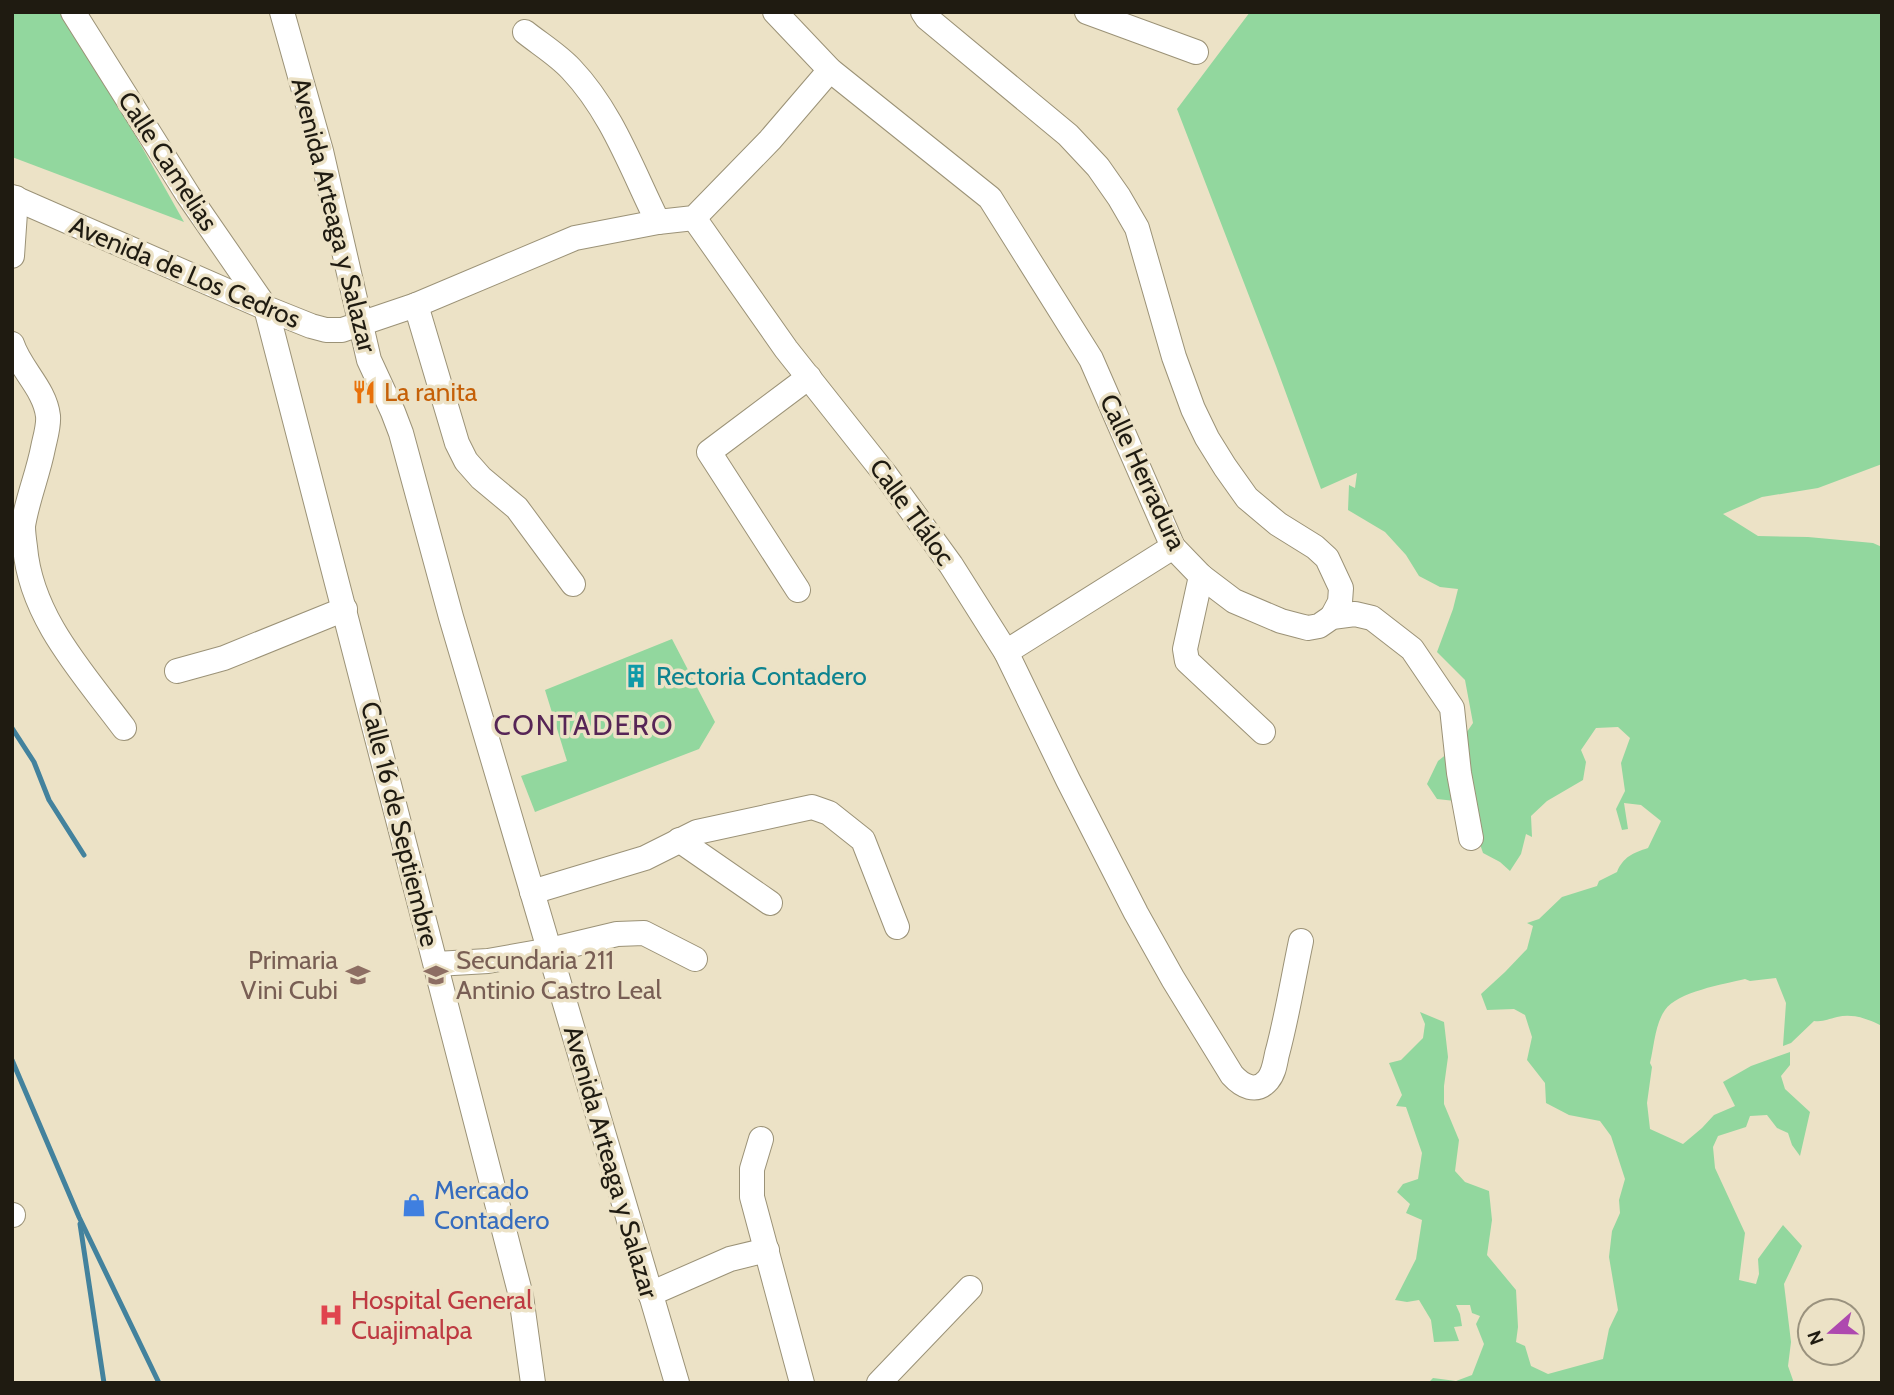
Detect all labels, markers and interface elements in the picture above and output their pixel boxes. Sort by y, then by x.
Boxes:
street label: Avenida Arteaga y Salazar [284,74,384,356]
street label: Calle Camelias [111,85,225,237]
street label: Avenida de Los Cedros [65,209,305,335]
place label: La ranita [384,376,478,408]
restaurant icon: La ranita [350,378,378,406]
street label: Calle Herradura [1093,389,1193,556]
street label: Calle Tláloc [863,452,962,572]
place label: Rectoria Contadero [656,660,867,692]
building icon: Rectoria Contadero [622,662,650,690]
street label: Calle 16 de Septiembre [354,698,446,950]
district label: CONTADERO [493,708,675,742]
place label: Primaria Vini Cubi [240,944,339,1006]
place label: Secundaria 211 Antinio Castro Leal [456,944,662,1006]
school or university icon: Primaria Vini Cubi [344,961,372,989]
school or university icon: Secundaria 211 Antinio Castro Leal [422,961,450,989]
street label: Avenida Arteaga y Salazar [557,1022,665,1303]
place label: Mercado Contadero [434,1174,549,1236]
shop icon: Mercado Contadero [400,1191,428,1219]
place label: Hospital General Cuajimalpa [351,1284,532,1346]
north arrow [1796,1297,1866,1367]
hospital icon: Hospital General Cuajimalpa [317,1301,345,1329]
text: N [1802,1327,1829,1348]

